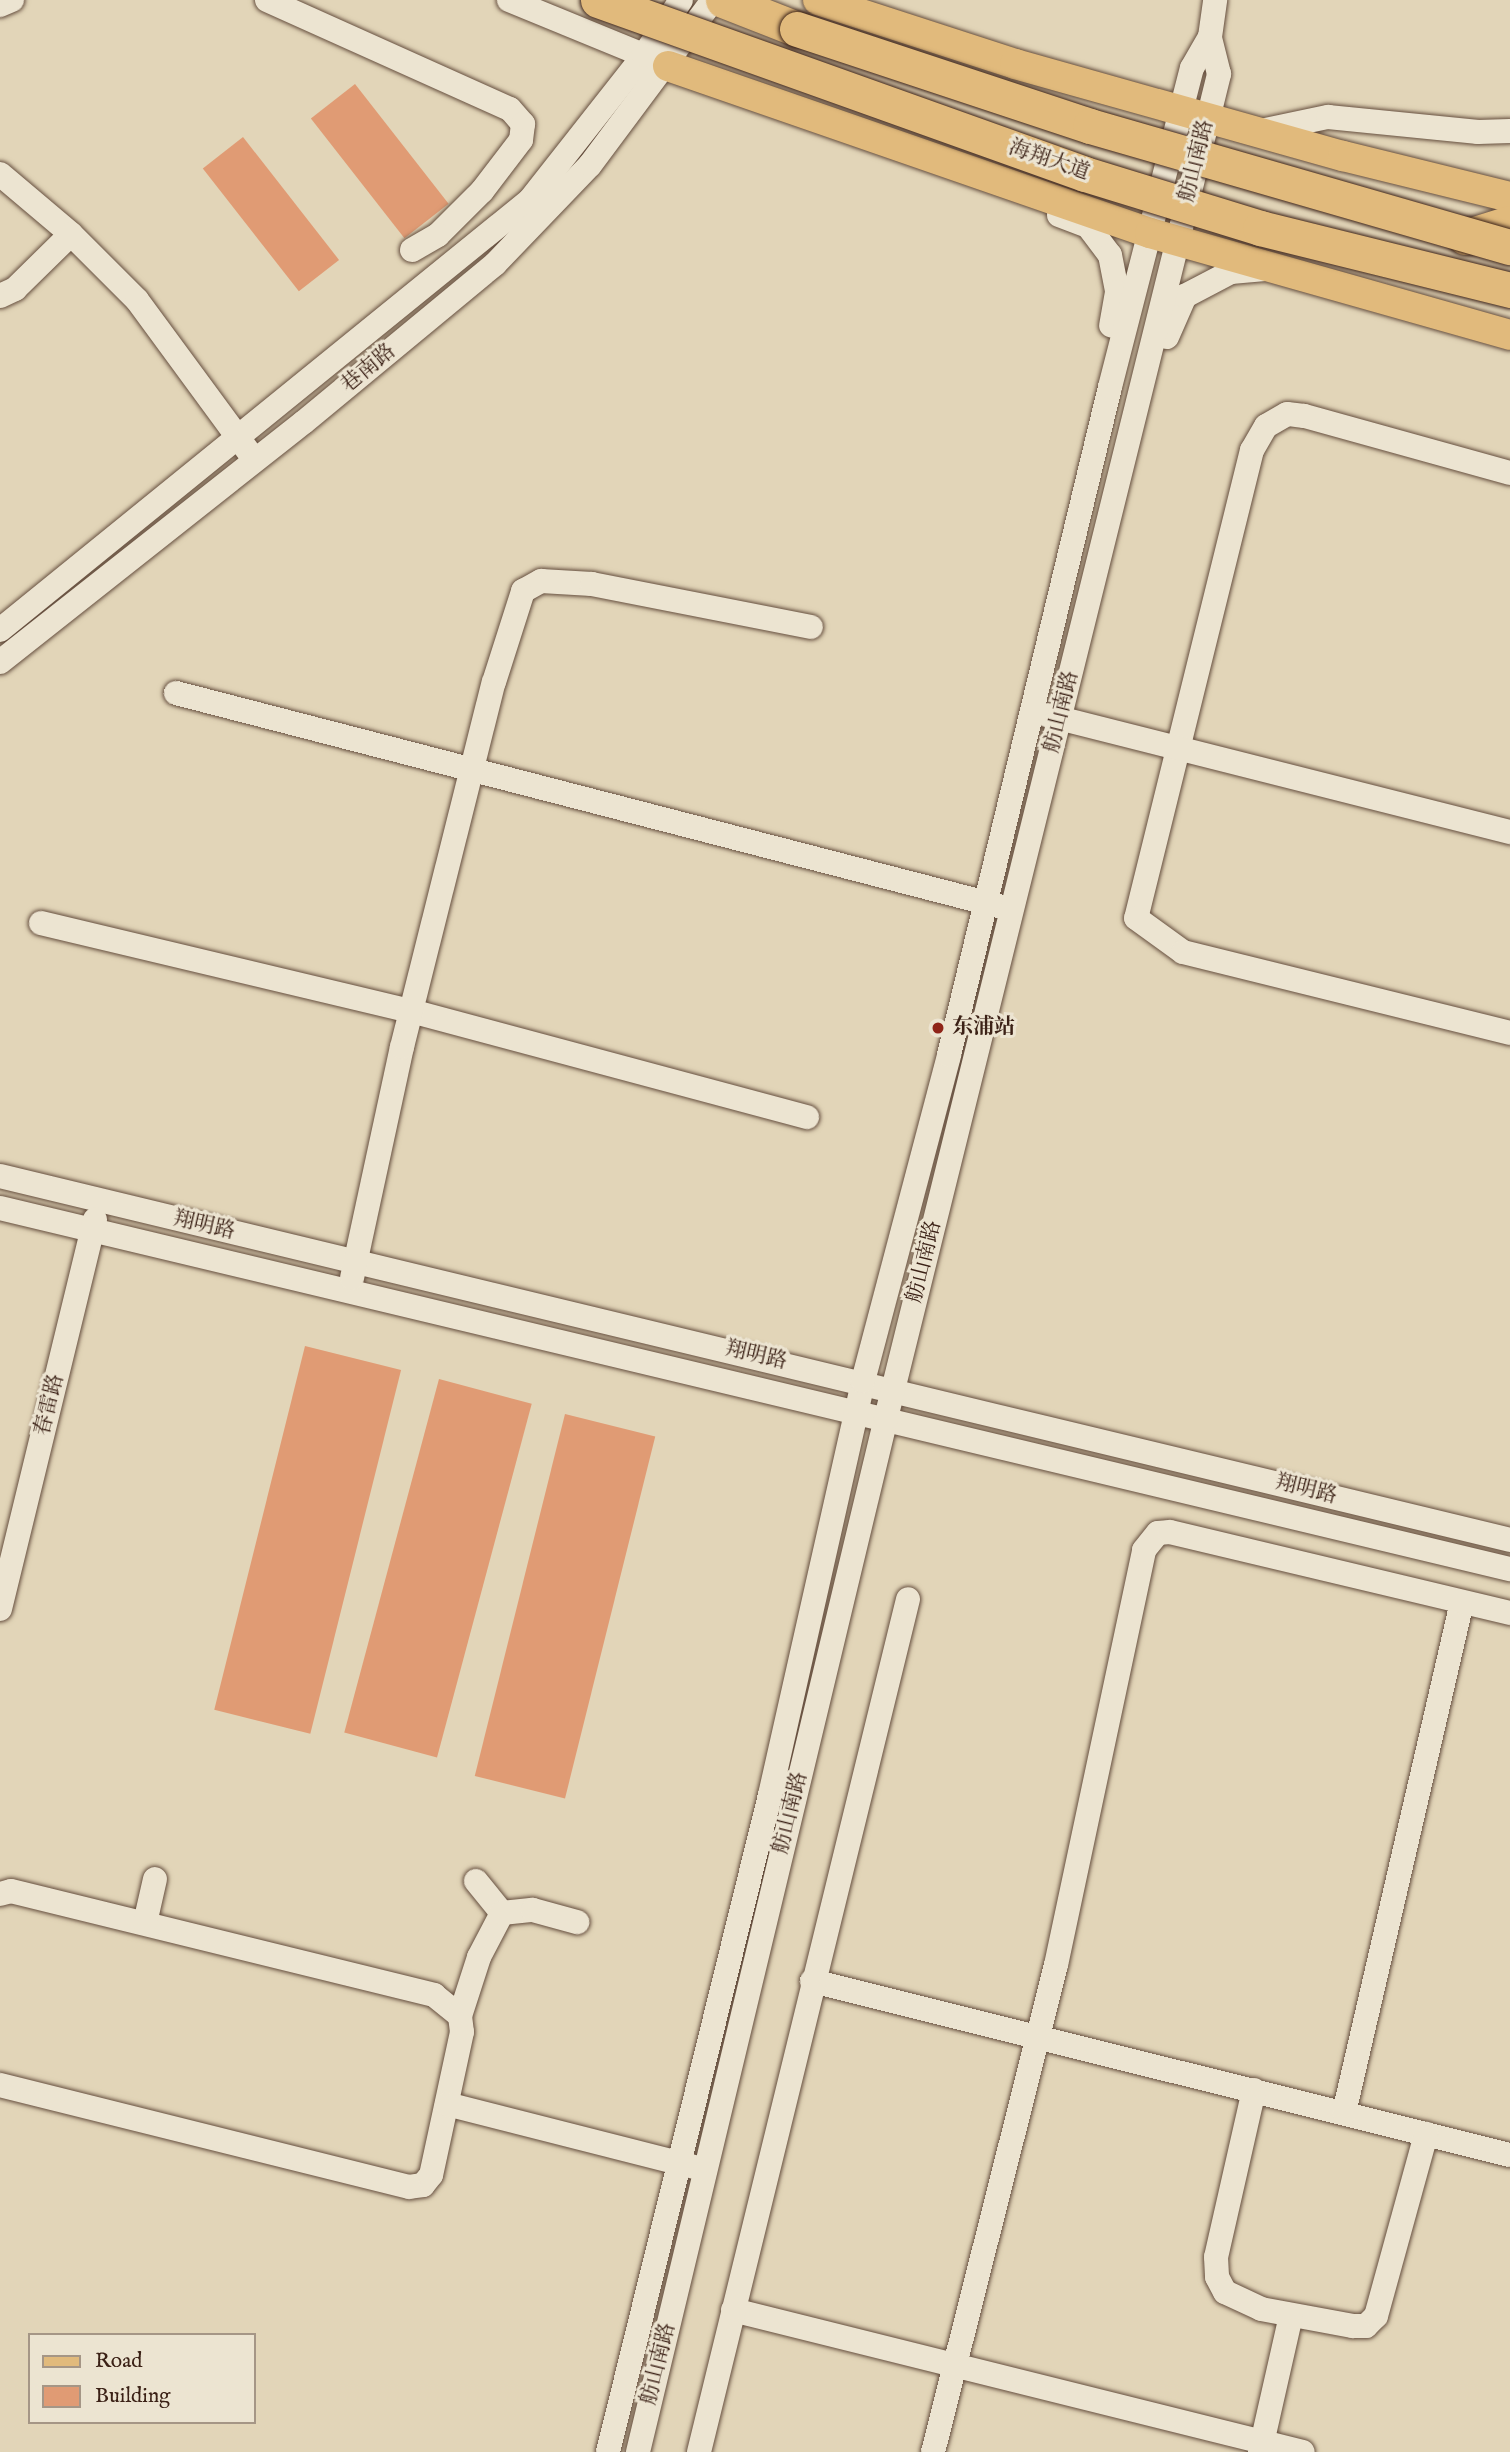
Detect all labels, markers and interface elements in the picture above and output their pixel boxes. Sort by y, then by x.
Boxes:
street label: 舫山南路 [1175,117,1219,205]
street label: 海翔大道 [1005,135,1093,187]
street label: 巷南路 [337,339,401,399]
street label: 舫山南路 [1040,668,1084,756]
place label: 东浦站 [952,1015,1015,1041]
marker: 东浦站 [930,1020,946,1036]
street label: 翔明路 [170,1207,238,1245]
street label: 舫山南路 [903,1218,947,1306]
street label: 翔明路 [722,1337,790,1375]
street label: 春雷路 [30,1371,70,1439]
street label: 翔明路 [1272,1470,1340,1510]
street label: 舫山南路 [769,1769,813,1857]
street label: 舫山南路 [637,2320,681,2408]
legend [28,2333,256,2424]
text: Road [95,2348,142,2375]
text: Building [95,2383,170,2410]

